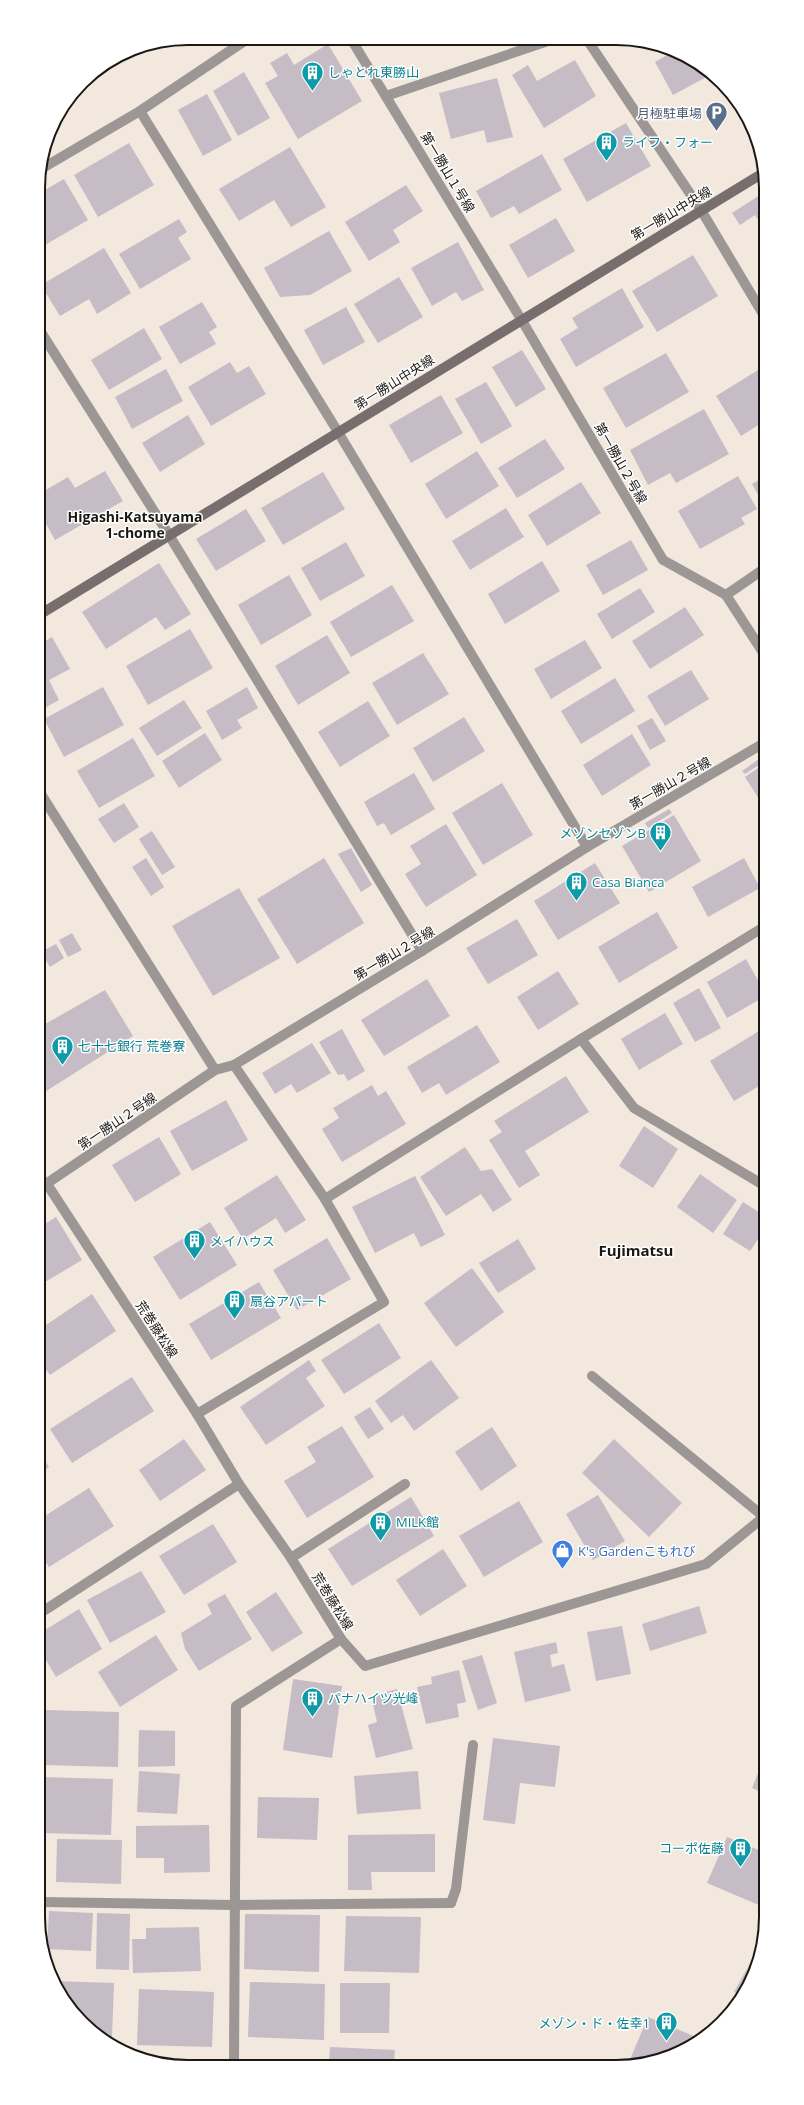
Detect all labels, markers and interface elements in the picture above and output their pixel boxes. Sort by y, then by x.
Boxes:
building icon: しゃとれ東勝山 [300,59,326,92]
place label: しゃとれ東勝山 [328,63,419,81]
parking icon: 月極駐車場 [704,100,730,133]
place label: 月極駐車場 [637,104,702,122]
street label: 第一勝山１号線 [417,128,479,216]
building icon: ライフ・フォー [594,129,620,162]
place label: ライフ・フォー [622,133,713,151]
street label: 第一勝山中央線 [627,182,715,244]
street label: 第一勝山中央線 [351,350,437,414]
street label: 第一勝山２号線 [590,419,652,507]
district label: Higashi-Katsuyama 1-chome [68,507,202,542]
street label: 第一勝山２号線 [626,752,714,814]
building icon: メゾンセゾンB [648,820,674,853]
place label: メゾンセゾンB [560,824,646,842]
building icon: Casa Bianca [564,869,590,902]
place label: Casa Bianca [592,873,665,891]
street label: 第一勝山２号線 [350,922,438,984]
building icon: 七十七銀行 荒巻寮 [50,1033,76,1066]
place label: 七十七銀行 荒巻寮 [78,1037,185,1055]
street label: 第一勝山２号線 [74,1088,160,1154]
building icon: メイハウス [182,1228,208,1261]
place label: メイハウス [210,1232,275,1250]
district label: Fujimatsu [599,1240,673,1260]
building icon: 扇谷アパート [222,1288,248,1321]
place label: 扇谷アパート [250,1292,328,1310]
street label: 荒巻藤松線 [132,1297,182,1361]
building icon: MILK館 [368,1509,394,1542]
place label: MILK館 [396,1513,439,1531]
shop icon: K's Gardenこもれび [550,1538,576,1571]
place label: K's Gardenこもれび [578,1542,696,1560]
street label: 荒巻藤松線 [308,1569,358,1633]
building icon: パナハイツ光峰 [299,1685,325,1718]
place label: パナハイツ光峰 [328,1689,419,1707]
building icon: コーポ佐藤 [727,1835,753,1868]
place label: コーポ佐藤 [659,1839,724,1857]
building icon: メゾン・ド・佐幸1 [653,2010,679,2043]
place label: メゾン・ド・佐幸1 [539,2014,650,2032]

